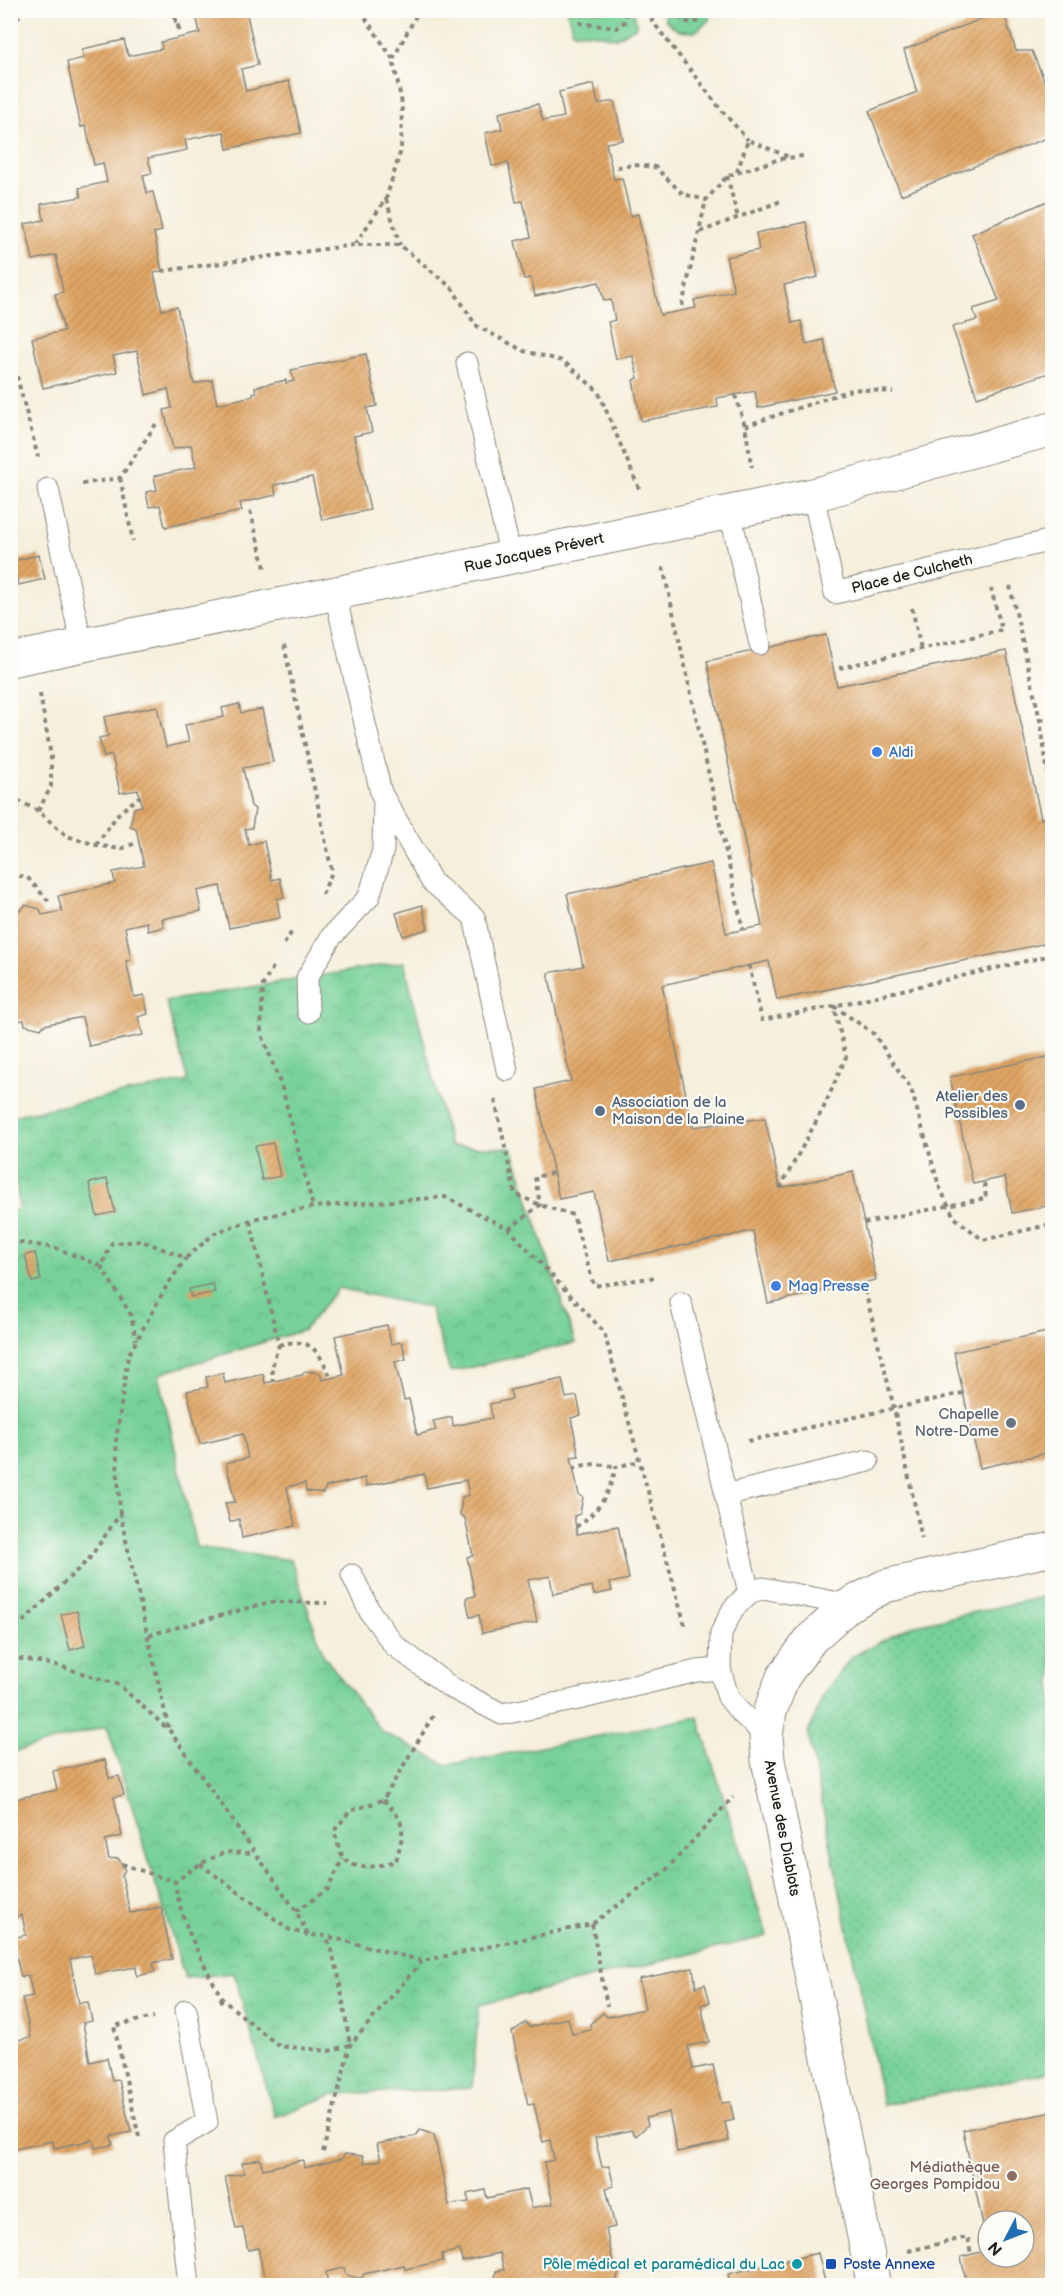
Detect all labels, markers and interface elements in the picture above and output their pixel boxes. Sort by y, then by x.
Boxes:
street label: Rue Jacques Prévert [462,529,606,577]
street label: Place de Culcheth [850,550,974,598]
place label: Aldi [889,743,914,762]
marker: Aldi [870,745,884,759]
place label: Atelier des Possibles [936,1087,1009,1123]
place label: Association de la Maison de la Plaine [612,1093,745,1129]
marker: Atelier des Possibles [1013,1098,1027,1112]
marker: Association de la Maison de la Plaine [593,1104,607,1118]
place label: Mag Presse [788,1277,869,1296]
marker: Mag Presse [769,1279,783,1293]
place label: Chapelle Notre-Dame [915,1405,999,1441]
marker: Chapelle Notre-Dame [1004,1416,1018,1430]
street label: Avenue des Diablots [759,1758,805,1898]
place label: Médiathèque Georges Pompidou [870,2158,1000,2194]
marker: Médiathèque Georges Pompidou [1005,2169,1019,2183]
north arrow [976,2209,1036,2269]
text: N [985,2237,1007,2259]
place label: Pôle médical et paramédical du Lac [543,2255,785,2274]
place label: Poste Annexe [843,2255,935,2274]
marker: Pôle médical et paramédical du Lac [790,2257,804,2271]
marker: Poste Annexe [824,2257,838,2271]

